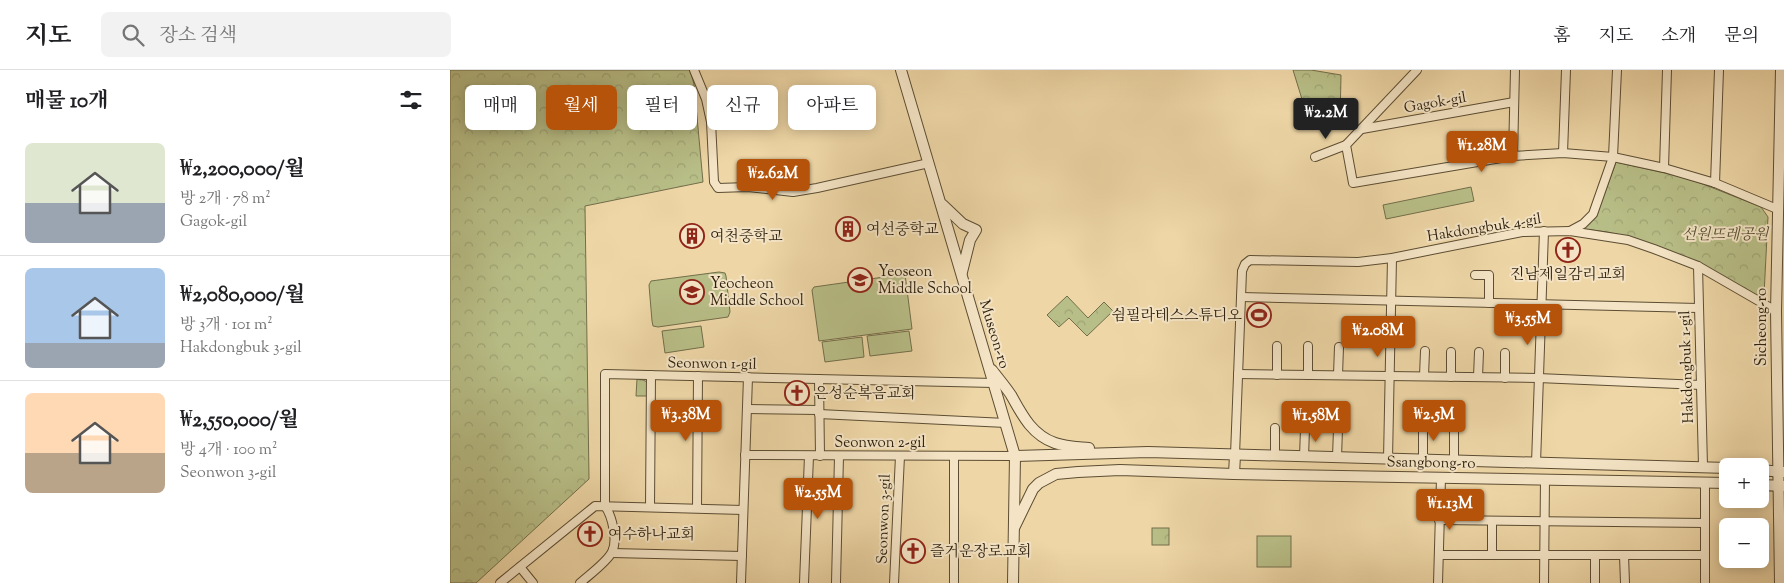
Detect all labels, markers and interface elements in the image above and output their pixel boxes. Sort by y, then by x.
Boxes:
search box [101,12,451,57]
text: 지도 [25,20,71,54]
icon: search [119,21,147,49]
text: 장소 검색 [159,23,237,50]
text: 홈 [1553,24,1571,50]
text: 지도 [1599,24,1633,50]
text: 소개 [1661,24,1696,50]
text: 문의 [1724,24,1759,50]
chip: 매매 [465,85,536,130]
chip: 월세 [546,85,617,130]
chip: 필터 [627,85,697,130]
chip: 신규 [707,85,778,130]
chip: 아파트 [788,85,876,130]
icon: filters [397,86,425,114]
text: 매물 10개 [25,87,108,117]
street label: Gagok-gil [1402,88,1468,119]
pin: ₩2.2M [1291,98,1361,140]
text: ₩2.2M [1304,102,1348,125]
pin: ₩1.28M [1441,131,1523,173]
text: ₩1.28M [1458,135,1506,158]
text: ₩2,200,000/월 [180,155,305,185]
pin: ₩2.62M [732,158,814,201]
icon: home [65,163,125,223]
text: ₩2.62M [748,163,798,186]
text: 방 2개 · 78 m² [180,188,271,211]
street label: Hakdongbuk 4-gil [1426,209,1543,248]
text: Gagok-gil [180,211,247,234]
building icon: 여선중학교 [835,216,861,242]
place label: 여선중학교 [866,220,939,241]
building icon: 여천중학교 [679,223,705,249]
park label: 선원뜨레공원 [1682,225,1770,246]
place label: 여천중학교 [710,227,783,248]
church icon: 진남제일감리교회 [1555,237,1581,263]
place label: Yeoseon Middle School [878,262,972,300]
place label: 진남제일감리교회 [1510,265,1626,286]
school or university icon: Yeoseon Middle School [847,267,873,293]
place label: Yeocheon Middle School [710,274,804,312]
school or university icon: Yeocheon Middle School [679,279,705,305]
text: ₩2,080,000/월 [180,281,305,311]
icon: home [65,288,125,348]
street label: Sicheong-ro [1752,288,1773,366]
street label: Museon-ro [973,297,1014,371]
sports icon: 쉼필라테스스튜디오 [1246,302,1272,328]
pin: ₩3.55M [1487,304,1569,346]
place label: 쉼필라테스스튜디오 [1112,306,1242,327]
text: ₩3.55M [1505,308,1551,331]
street label: Hakdongbuk 1-gil [1675,310,1700,424]
text: 방 3개 · 101 m² [180,314,273,337]
pin: ₩2.08M [1337,316,1419,358]
text: ₩2.08M [1352,320,1404,343]
text: Hakdongbuk 3-gil [180,337,302,360]
street label: Seonwon 1-gil [667,353,757,376]
church icon: 은성순복음교회 [784,380,810,406]
place label: 은성순복음교회 [814,384,915,405]
pin: ₩3.38M [645,400,727,442]
pin: ₩1.58M [1275,400,1357,443]
pin: ₩2.5M [1399,400,1469,442]
text: ₩3.38M [662,404,710,427]
text: ₩2.5M [1413,404,1455,427]
text: ₩1.58M [1293,405,1339,428]
text: ₩2,550,000/월 [180,406,299,436]
icon: home [65,413,125,473]
street label: Seonwon 2-gil [834,433,926,454]
text: 방 4개 · 100 m² [180,439,277,462]
street label: Ssangbong-ro [1386,452,1476,475]
map controls [1719,458,1769,568]
button: + [1719,458,1769,508]
text: Seonwon 3-gil [180,462,276,485]
street label: Seonwon 3-gil [872,474,897,565]
pin: ₩2.55M [777,478,859,520]
text: ₩2.55M [795,482,841,505]
pin: ₩1.13M [1409,488,1491,531]
text: ₩1.13M [1427,493,1473,516]
button: − [1719,518,1769,568]
church icon: 여수하나교회 [577,521,603,547]
place label: 여수하나교회 [608,525,695,546]
church icon: 즐거운장로교회 [900,538,926,564]
place label: 즐거운장로교회 [930,542,1031,563]

